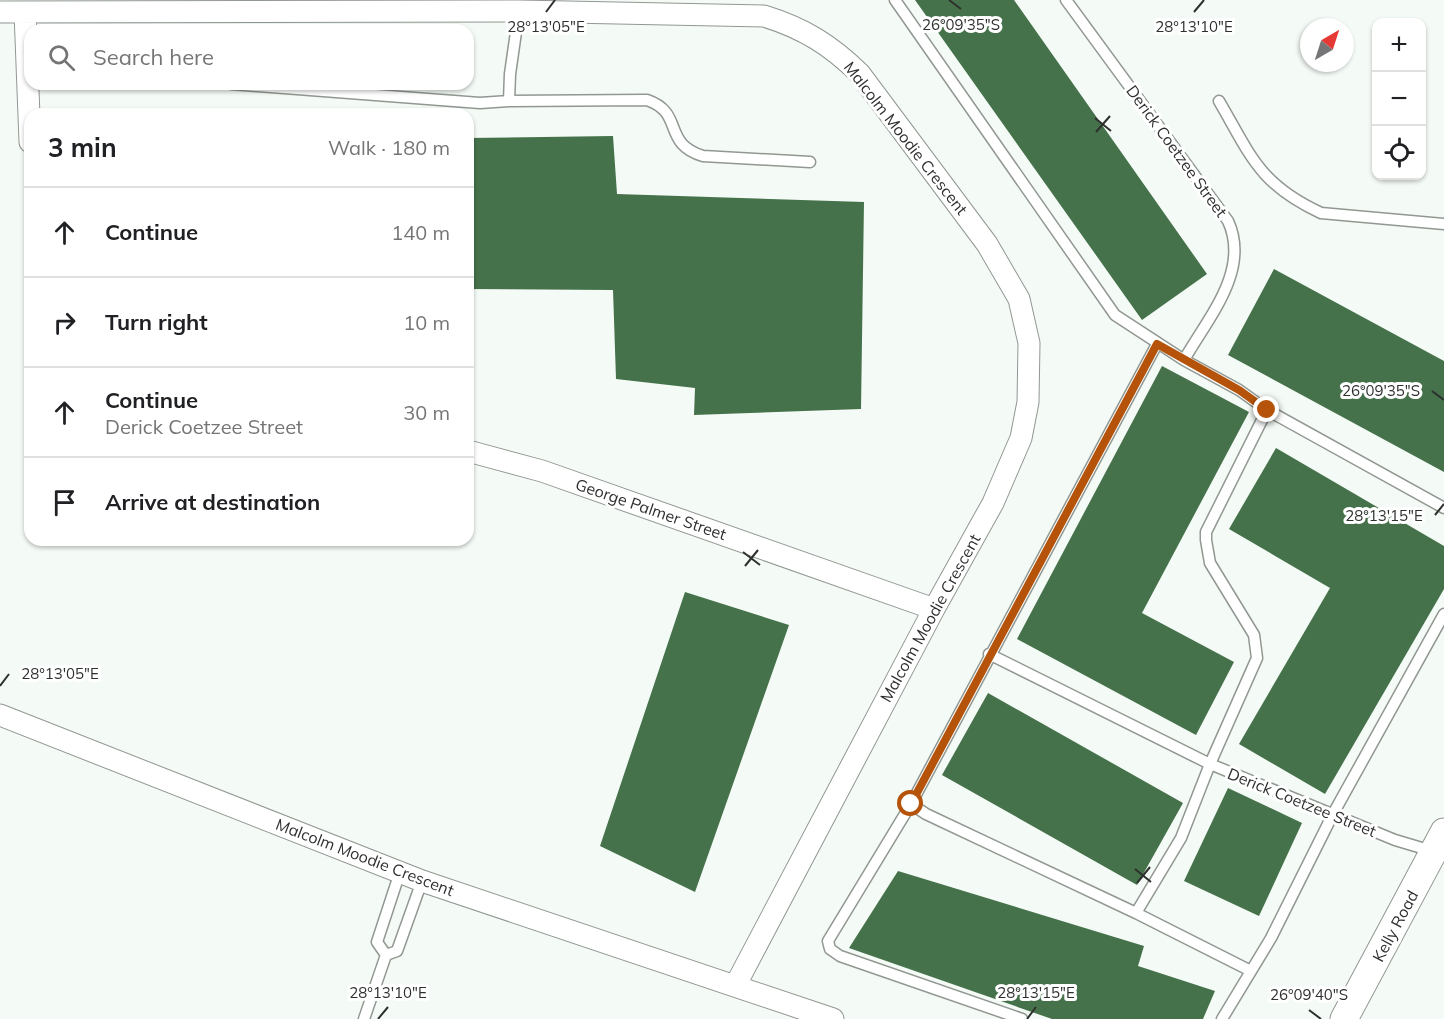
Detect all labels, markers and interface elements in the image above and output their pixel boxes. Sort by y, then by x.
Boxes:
text: 26°09'35"S [922,15,1000,34]
text: 28°13'05"E [507,17,585,36]
text: 28°13'10"E [1155,17,1233,36]
north arrow [1300,18,1354,72]
map controls [1372,18,1426,180]
button: + [1372,18,1426,72]
search box [24,24,474,90]
icon: search [45,41,78,74]
text: Search here [93,43,214,71]
street label: Malcolm Moodie Crescent [840,57,972,219]
button: − [1372,72,1426,126]
street label: Derick Coetzee Street [1122,81,1232,221]
button: locate [1372,126,1426,180]
text: 3 min [48,131,117,164]
text: Walk · 180 m [328,135,450,160]
icon: ahead [48,216,81,249]
text: Continue [105,218,198,246]
text: 140 m [391,220,450,245]
icon: right [48,306,81,339]
text: Turn right [105,308,208,336]
text: 10 m [403,310,450,335]
text: 26°09'35"S [1342,381,1420,400]
text: Continue [105,386,198,414]
icon: ahead [48,396,81,429]
route end [1253,396,1279,422]
text: 30 m [403,400,450,425]
text: Derick Coetzee Street [105,414,303,439]
street label: George Palmer Street [573,474,729,544]
icon: arrive [48,486,81,519]
text: Arrive at destination [105,488,320,516]
text: 28°13'15"E [1345,506,1423,525]
street label: Malcolm Moodie Crescent [875,530,985,706]
text: 28°13'05"E [21,664,99,683]
street label: Derick Coetzee Street [1225,763,1380,841]
route start [897,790,923,816]
street label: Malcolm Moodie Crescent [273,814,457,900]
street label: Kelly Road [1368,887,1422,965]
text: 28°13'10"E [349,983,427,1002]
text: 28°13'15"E [997,983,1075,1002]
text: 26°09'40"S [1270,985,1348,1004]

